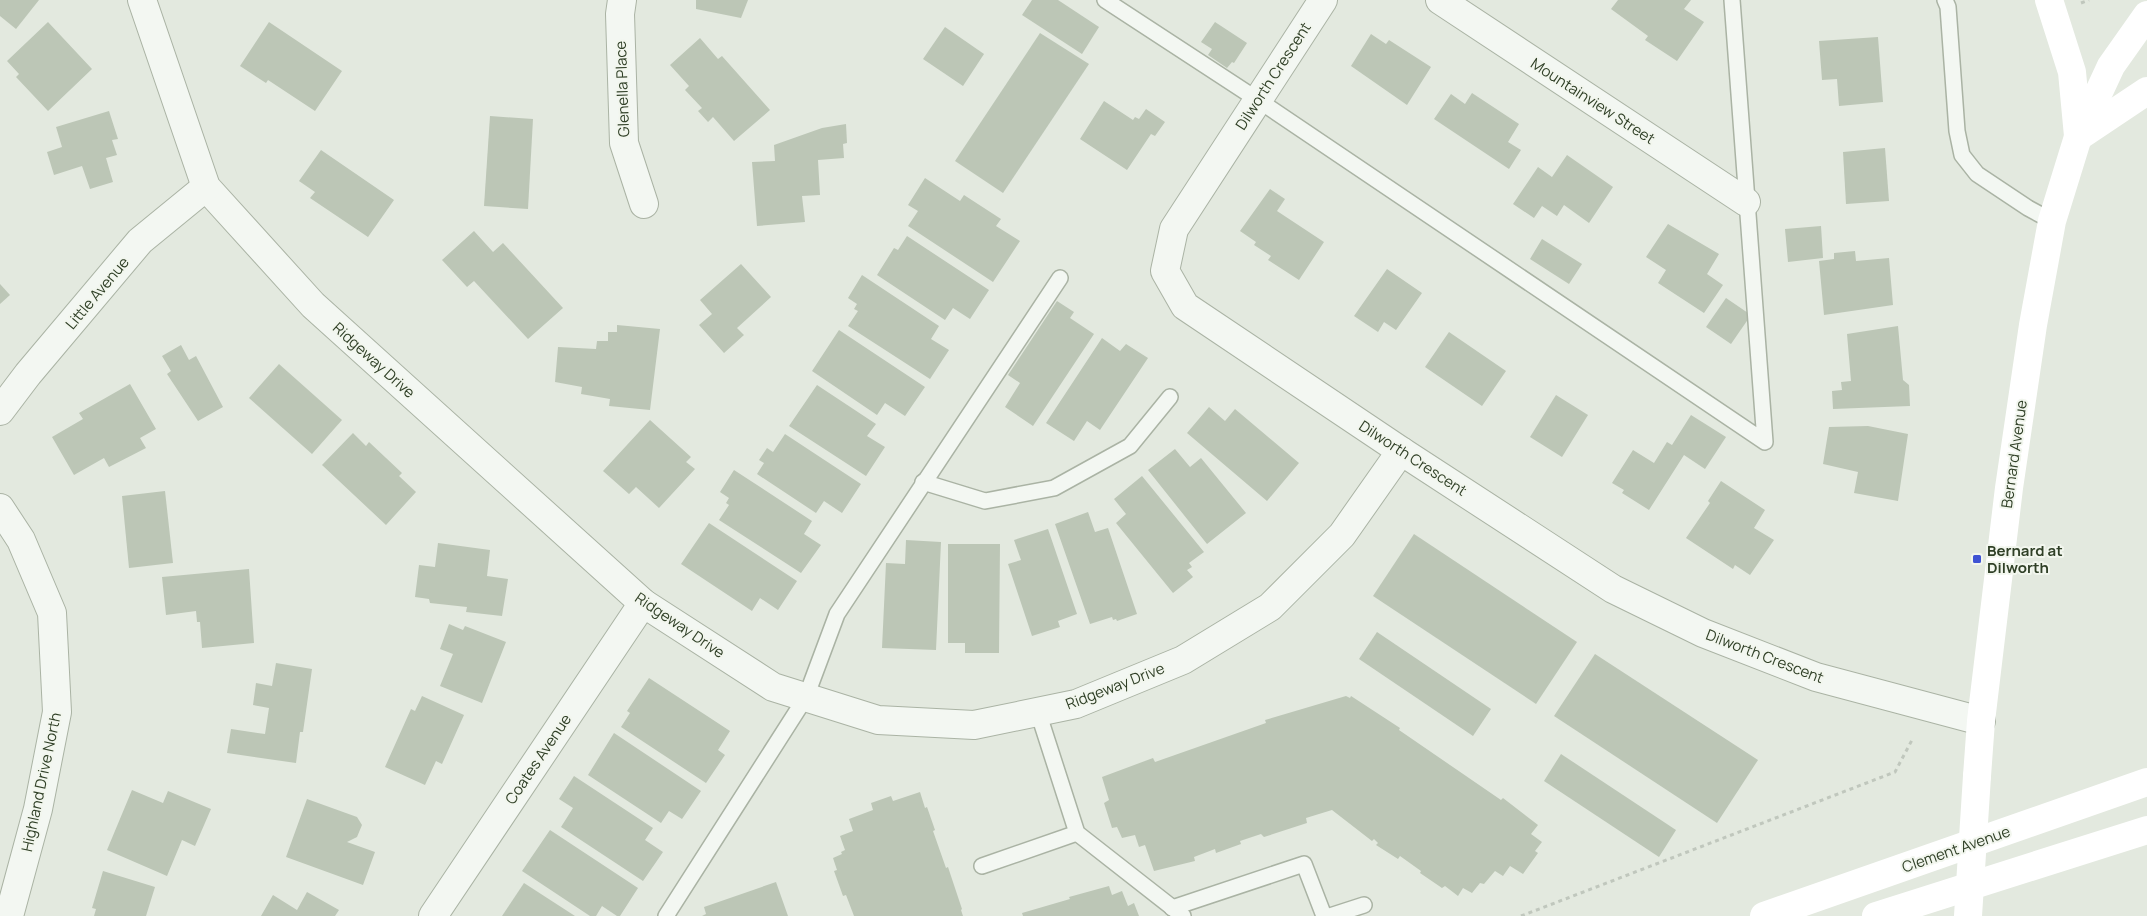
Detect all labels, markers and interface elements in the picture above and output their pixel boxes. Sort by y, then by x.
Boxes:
street label: Dilworth Crescent [1230,18,1316,134]
street label: Glenella Place [610,40,634,138]
street label: Mountainview Street [1527,53,1659,149]
street label: Little Avenue [60,252,134,334]
street label: Ridgeway Drive [328,317,420,403]
street label: Bernard Avenue [1996,398,2032,509]
street label: Dilworth Crescent [1355,415,1471,501]
place label: Bernard at Dilworth [1987,540,2063,578]
marker: Bernard at Dilworth [1971,553,1983,565]
street label: Ridgeway Drive [631,587,729,663]
street label: Dilworth Crescent [1703,624,1827,688]
street label: Ridgeway Drive [1063,657,1168,714]
street label: Highland Drive North [16,710,66,853]
street label: Coates Avenue [500,710,576,808]
street label: Clement Avenue [1899,821,2013,877]

